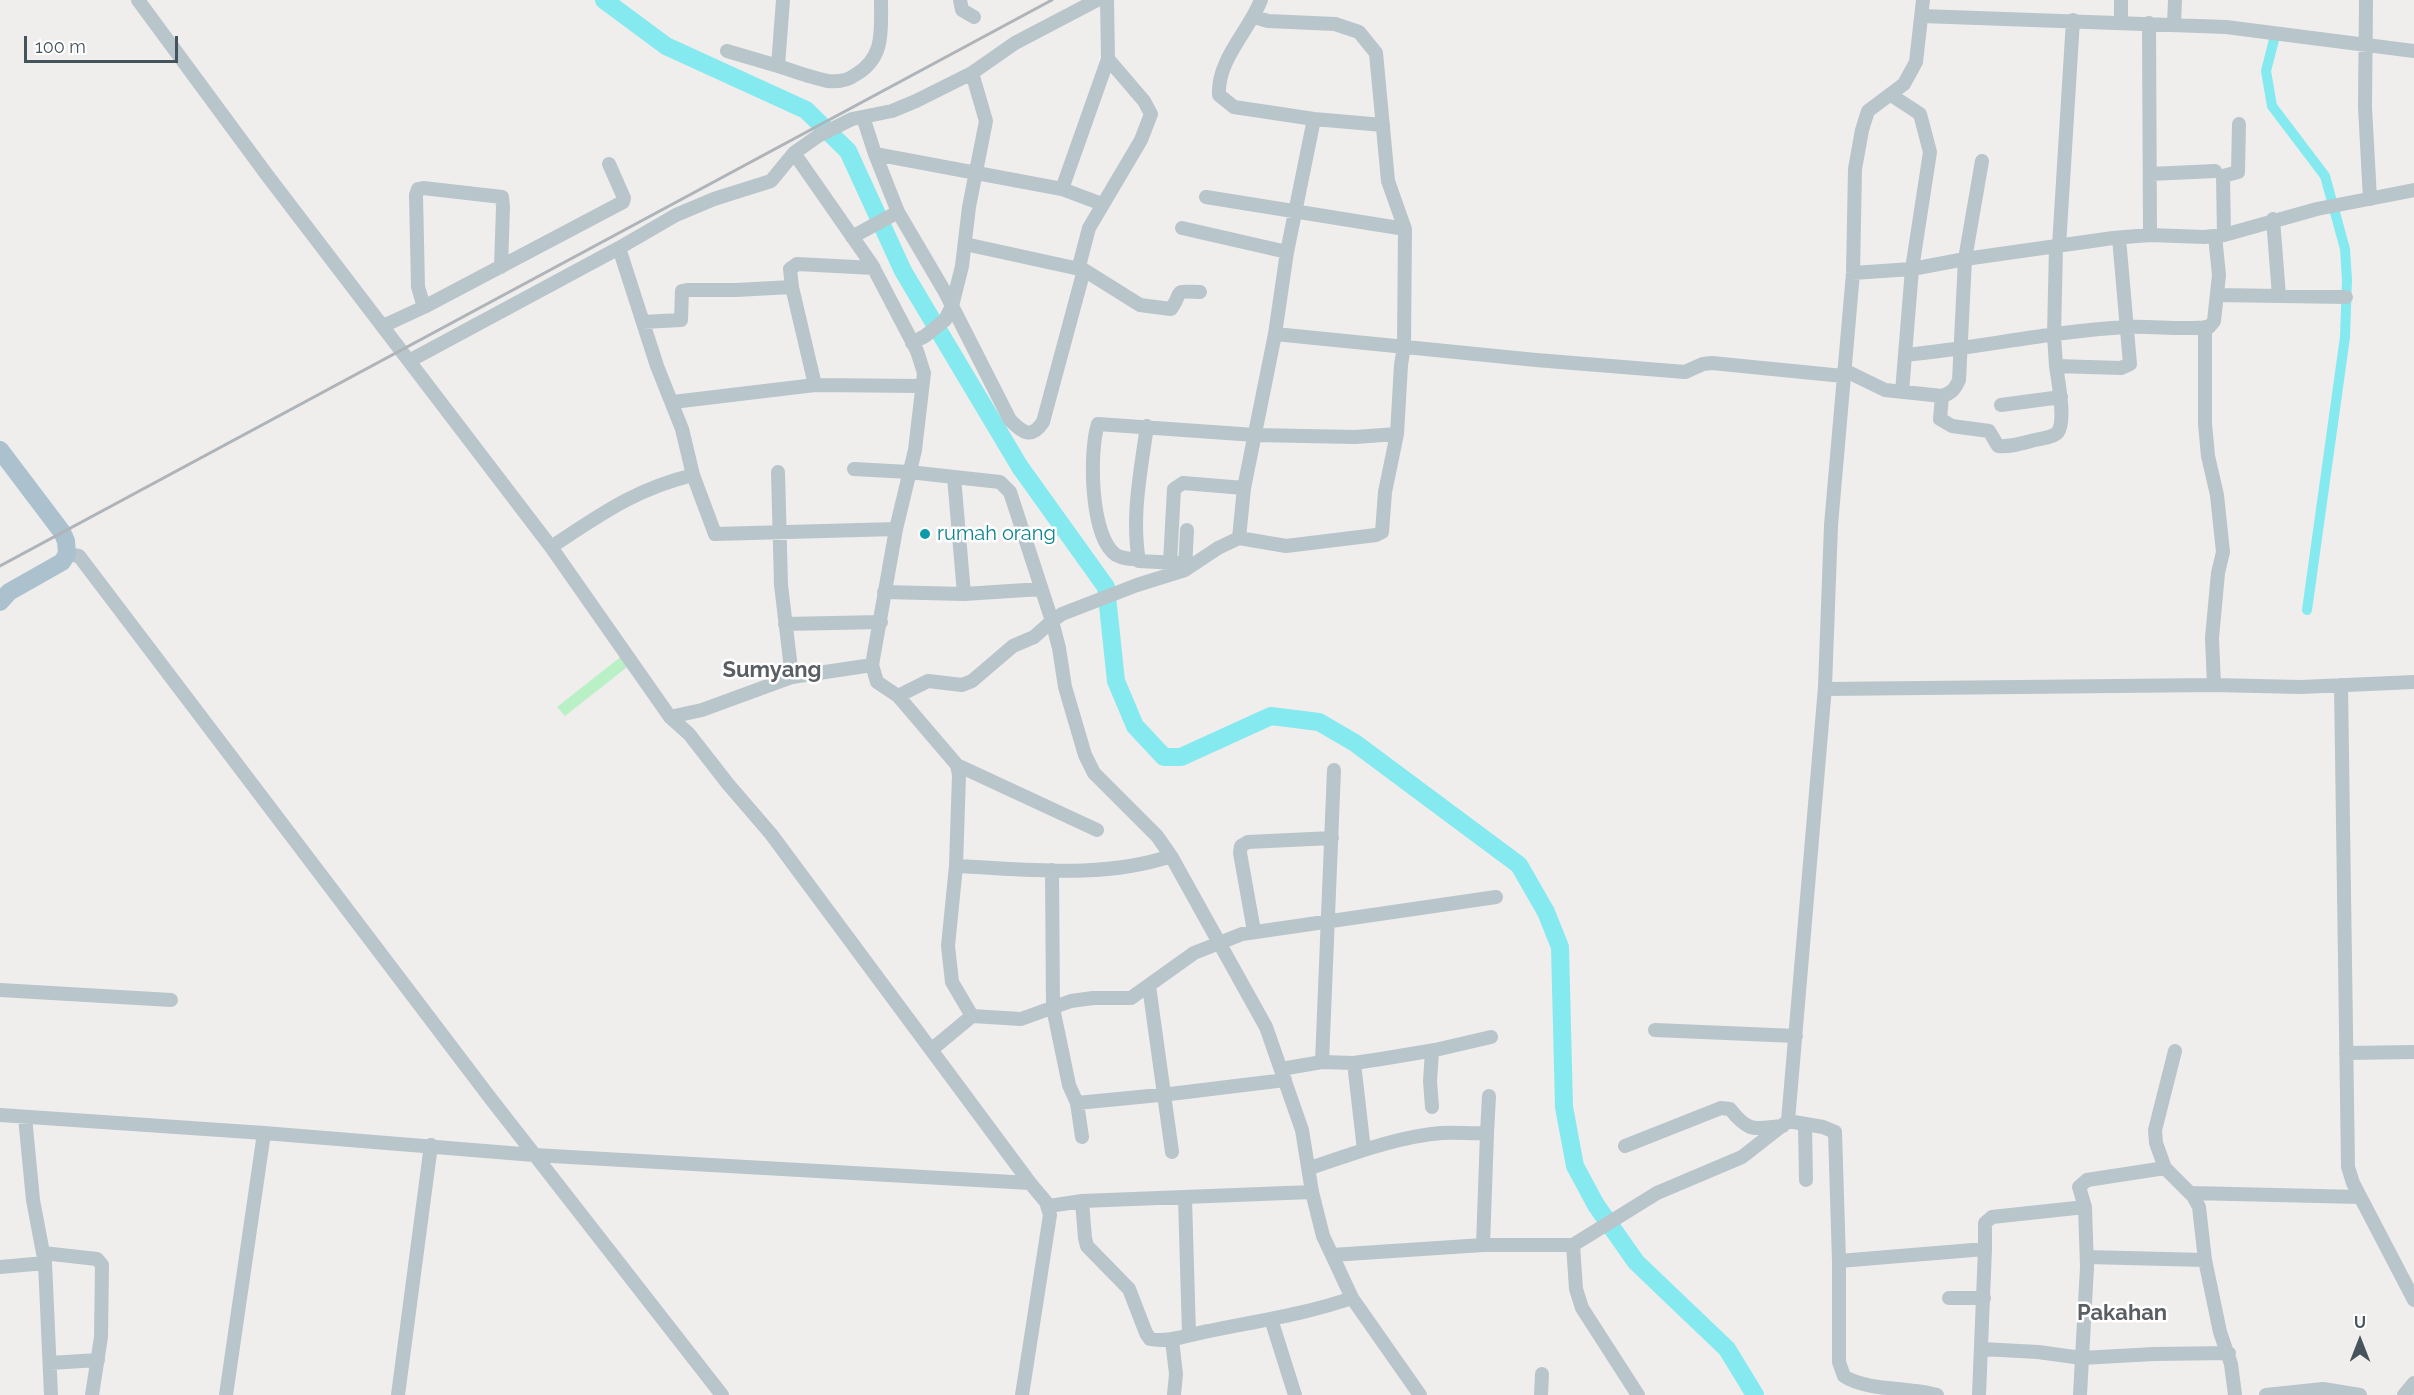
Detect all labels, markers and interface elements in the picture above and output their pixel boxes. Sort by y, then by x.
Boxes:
scale bar [27,24,182,62]
text: 100 m [35,36,86,57]
place label: rumah orang [937,522,1056,546]
marker: rumah orang [918,527,932,541]
district label: Sumyang [723,657,821,683]
district label: Pakahan [2077,1300,2167,1326]
north arrow [2330,1311,2390,1371]
text: U [2354,1313,2366,1332]

